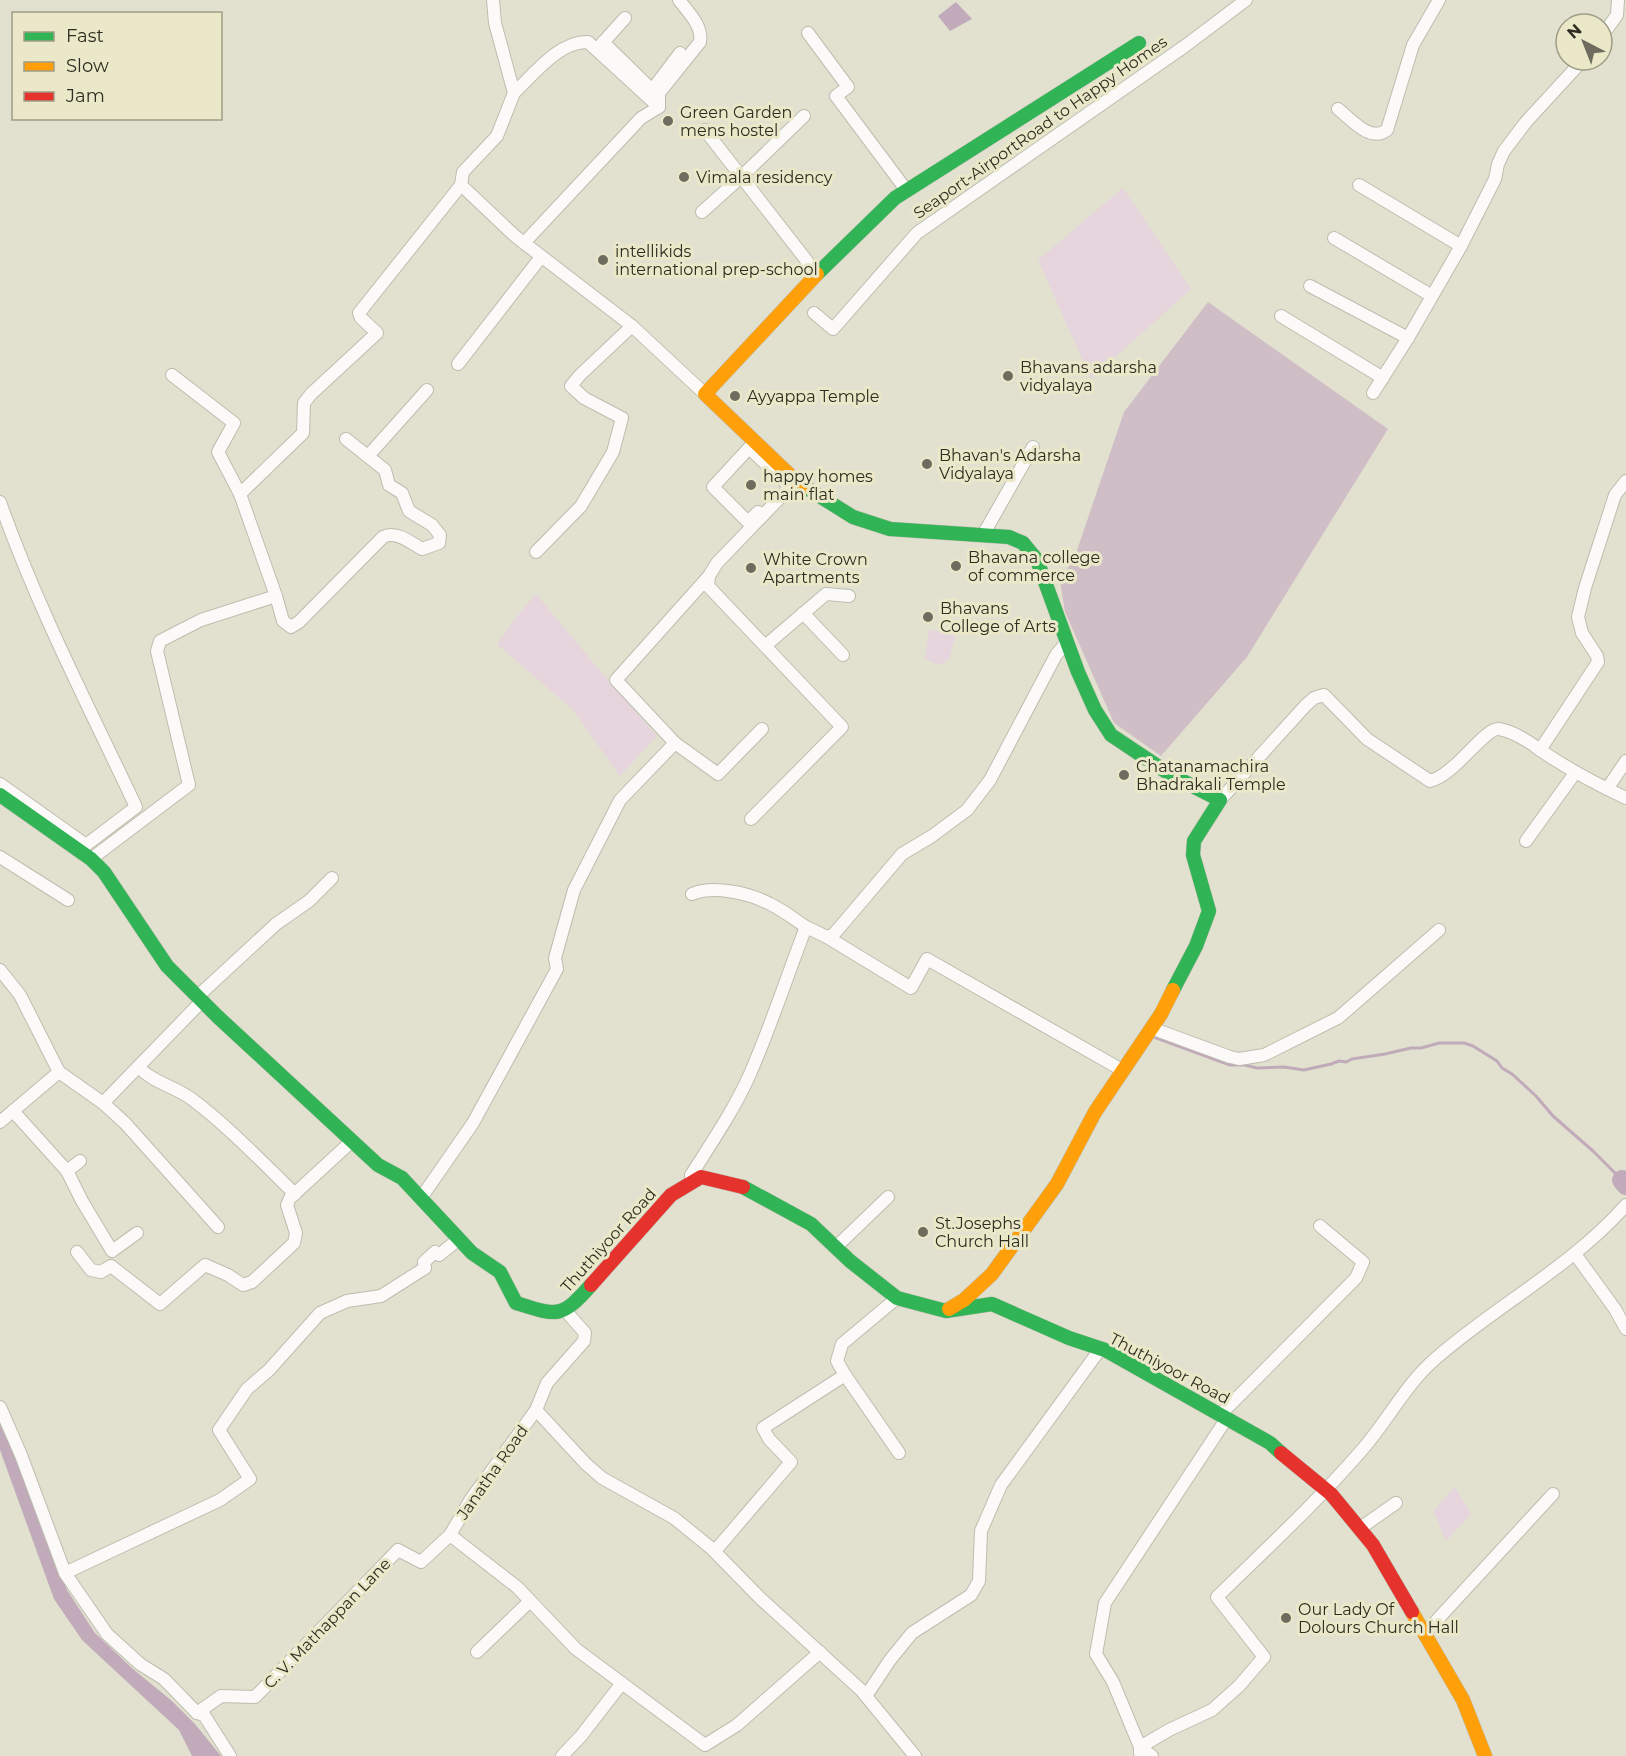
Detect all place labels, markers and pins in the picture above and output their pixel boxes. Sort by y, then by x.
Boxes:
place label: Green Garden mens hostel [680,103,792,140]
marker: Green Garden mens hostel [661,114,675,128]
place label: Vimala residency [696,168,833,187]
marker: Vimala residency [677,170,691,184]
place label: intellikids international prep-school [615,242,818,279]
marker: intellikids international prep-school [596,253,610,267]
place label: Bhavans adarsha vidyalaya [1020,358,1157,395]
marker: Bhavans adarsha vidyalaya [1001,369,1015,383]
place label: Ayyappa Temple [747,387,880,406]
marker: Ayyappa Temple [728,389,742,403]
place label: Bhavan's Adarsha Vidyalaya [939,446,1081,483]
marker: Bhavan's Adarsha Vidyalaya [920,457,934,471]
place label: happy homes main flat [763,467,873,504]
marker: happy homes main flat [744,478,758,492]
place label: Bhavana college of commerce [968,548,1100,585]
place label: White Crown Apartments [763,550,868,587]
marker: Bhavana college of commerce [949,559,963,573]
marker: White Crown Apartments [744,561,758,575]
place label: Bhavans College of Arts [940,599,1056,636]
marker: Bhavans College of Arts [921,610,935,624]
place label: Chatanamachira Bhadrakali Temple [1136,757,1286,794]
marker: Chatanamachira Bhadrakali Temple [1117,768,1131,782]
place label: St.Josephs Church Hall [935,1214,1029,1251]
marker: St.Josephs Church Hall [916,1225,930,1239]
place label: Our Lady Of Dolours Church Hall [1298,1600,1459,1637]
marker: Our Lady Of Dolours Church Hall [1279,1611,1293,1625]

